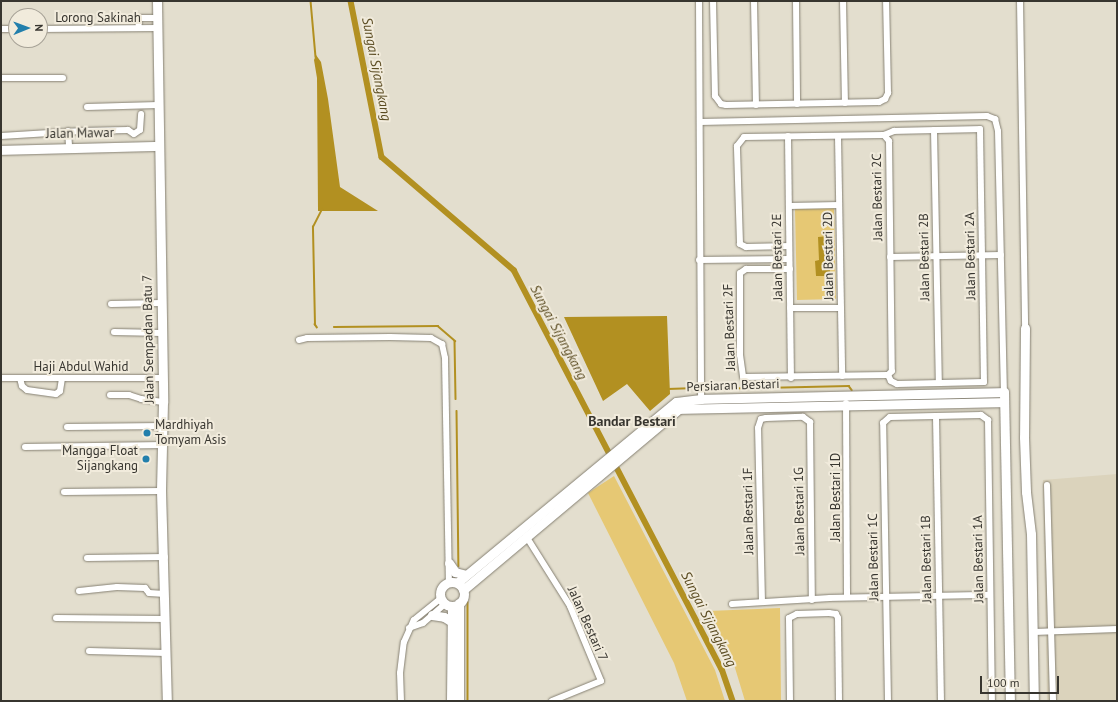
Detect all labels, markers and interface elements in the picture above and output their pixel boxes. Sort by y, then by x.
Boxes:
north arrow [8,8,48,48]
street label: Lorong Sakinah [55,10,141,26]
water label: Sungai Sijangkang [359,16,395,122]
text: N [32,24,46,32]
street label: Jalan Mawar [46,126,114,142]
street label: Jalan Bestari 2C [869,153,887,241]
street label: Jalan Bestari 2D [820,212,838,300]
street label: Jalan Bestari 2A [962,212,980,300]
street label: Jalan Bestari 2E [769,213,787,301]
street label: Jalan Bestari 2B [916,213,934,301]
street label: Jalan Sempadan Batu 7 [140,275,158,403]
water label: Sungai Sijangkang [527,282,591,382]
street label: Jalan Bestari 2F [721,283,739,371]
street label: Haji Abdul Wahid [33,359,129,375]
street label: Persiaran Bestari [686,377,780,395]
district label: Bandar Bestari [588,413,676,429]
place label: Mardhiyah Tomyam Asis [155,418,227,449]
marker: Mardhiyah Tomyam Asis [142,428,152,438]
place label: Mangga Float Sijangkang [62,444,138,475]
street label: Jalan Bestari 1D [828,453,844,541]
marker: Mangga Float Sijangkang [141,454,151,464]
street label: Jalan Bestari 1F [740,467,758,555]
street label: Jalan Bestari 1G [791,467,809,555]
street label: Jalan Bestari 1C [865,513,883,601]
street label: Jalan Bestari 1B [918,515,936,603]
street label: Jalan Bestari 1A [970,515,988,603]
water label: Sungai Sijangkang [678,568,740,670]
street label: Jalan Bestari 7 [564,584,610,664]
scale bar [982,668,1061,694]
text: 100 m [987,675,1020,690]

